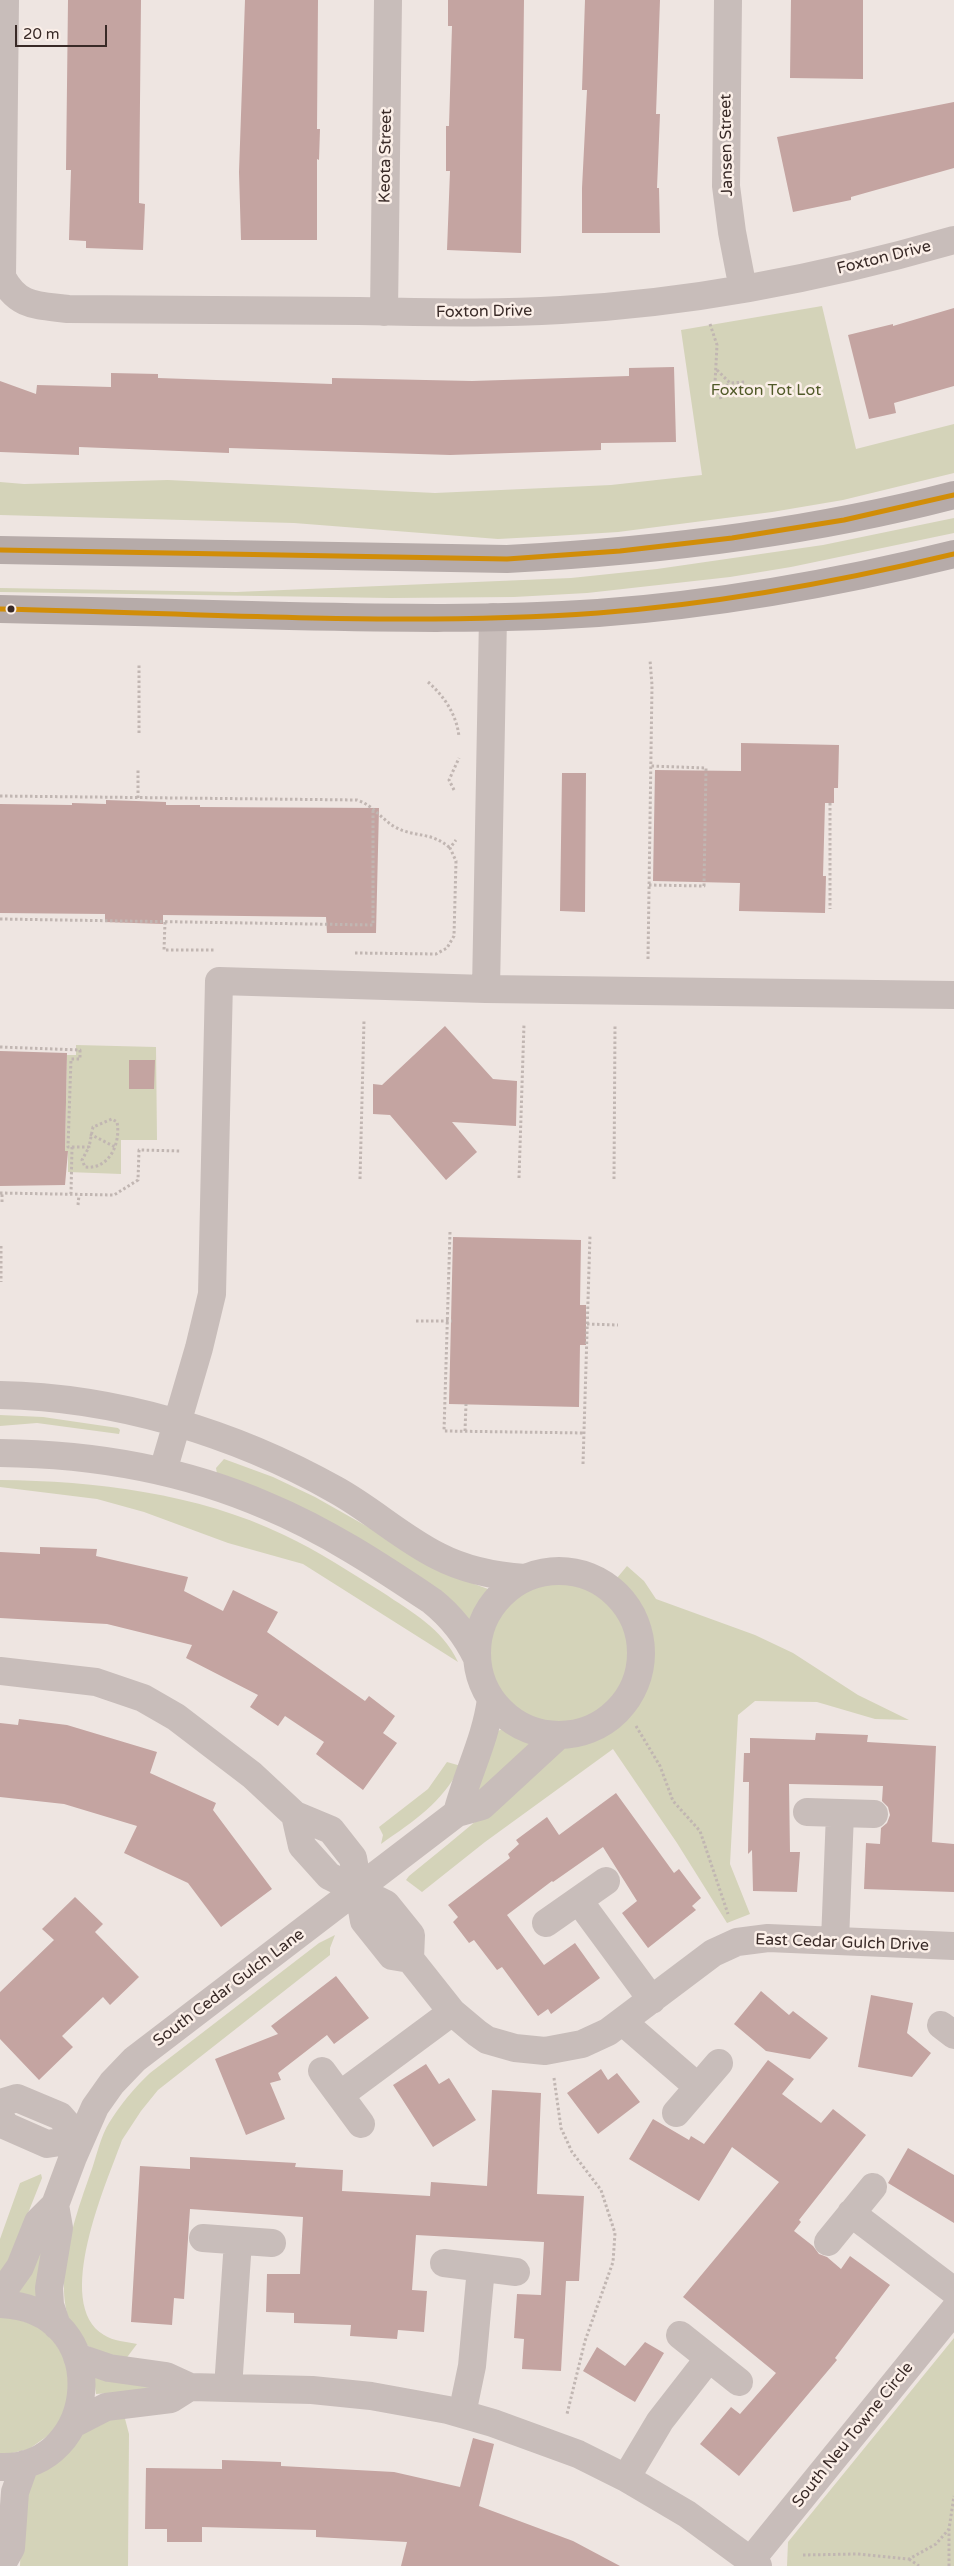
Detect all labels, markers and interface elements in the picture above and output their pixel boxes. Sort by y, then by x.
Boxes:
scale bar [18,15,110,47]
text: 20 m [23,25,60,43]
street label: Jansen Street [717,94,737,196]
street label: Keota Street [376,109,396,203]
street label: Foxton Drive [835,237,933,279]
street label: Foxton Drive [436,302,532,322]
park label: Foxton Tot Lot [711,381,821,401]
unlabelled marker [6,604,16,614]
street label: South Cedar Gulch Lane [150,1925,308,2051]
street label: East Cedar Gulch Drive [755,1930,929,1956]
street label: South Neu Towne Circle [788,2358,918,2512]

